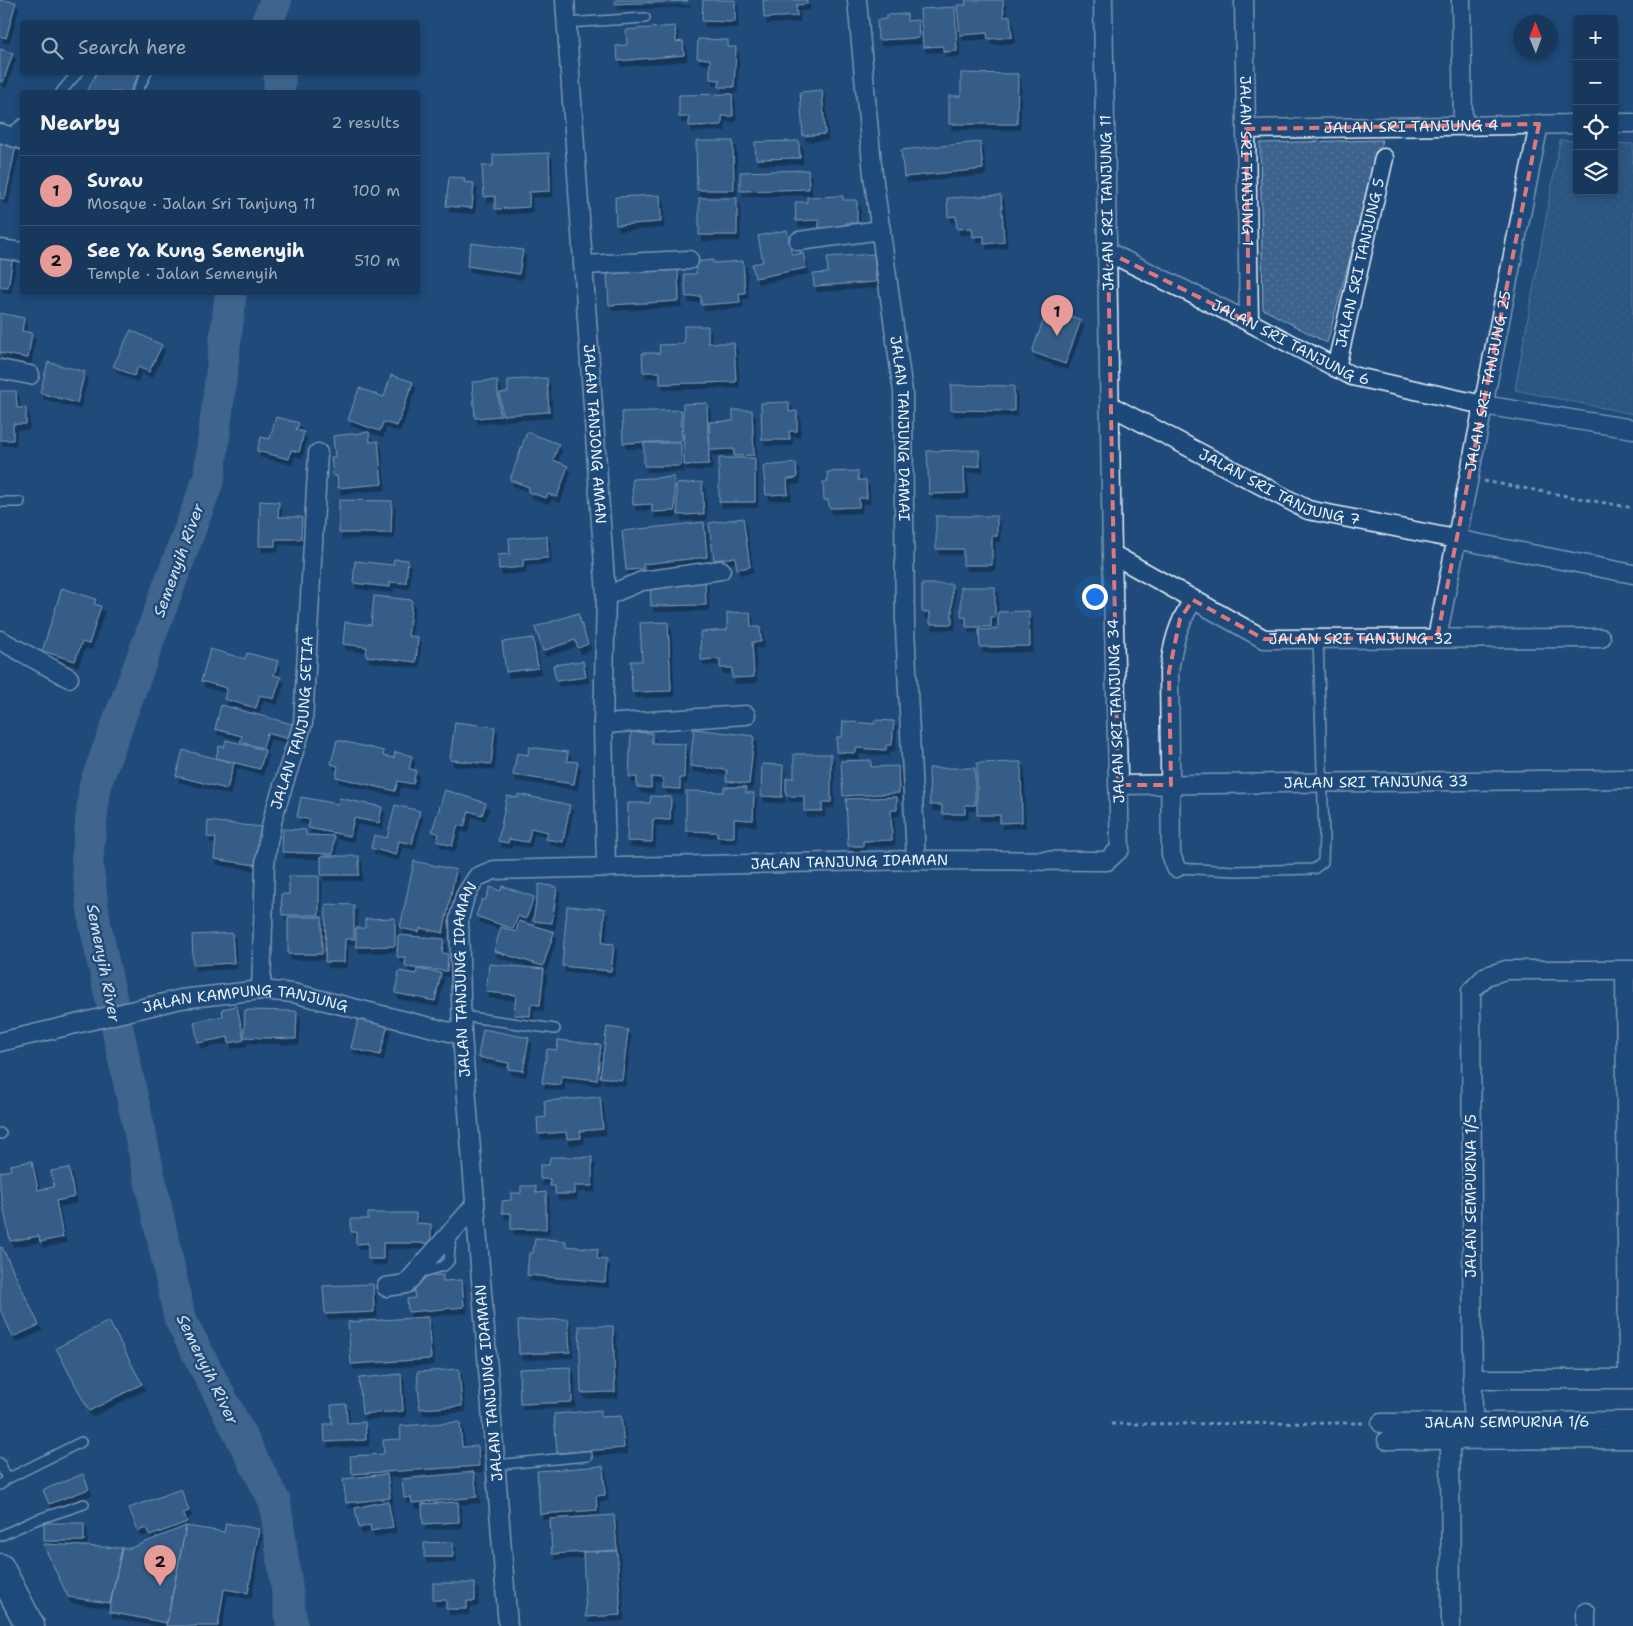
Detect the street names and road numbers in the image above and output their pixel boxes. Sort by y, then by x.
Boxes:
street label: JALAN SRI TANJUNG 1 [1235,75,1258,246]
street label: JALAN SRI TANJUNG 11 [1095,115,1119,291]
street label: JALAN SRI TANJUNG 4 [1323,115,1499,138]
street label: JALAN SRI TANJUNG 5 [1331,176,1389,350]
street label: JALAN SRI TANJUNG 25 [1460,289,1516,473]
street label: JALAN SRI TANJUNG 6 [1208,295,1372,390]
street label: JALAN TANJUNG DAMAI [885,334,914,521]
street label: JALAN TANJONG AMAN [579,343,611,525]
street label: JALAN SRI TANJUNG 7 [1195,444,1362,530]
street label: JALAN SRI TANJUNG 34 [1103,618,1129,804]
street label: JALAN SRI TANJUNG 32 [1269,628,1453,649]
street label: JALAN TANJUNG SETIA [266,635,318,812]
street label: JALAN SRI TANJUNG 33 [1284,771,1468,793]
street label: JALAN TANJUNG IDAMAN [750,850,948,874]
street label: JALAN TANJUNG IDAMAN [449,878,482,1078]
street label: JALAN KAMPUNG TANJUNG [141,980,350,1018]
street label: JALAN SEMPURNA 1/5 [1461,1114,1481,1278]
street label: JALAN TANJUNG IDAMAN [470,1284,508,1482]
street label: JALAN SEMPURNA 1/6 [1425,1411,1589,1433]

